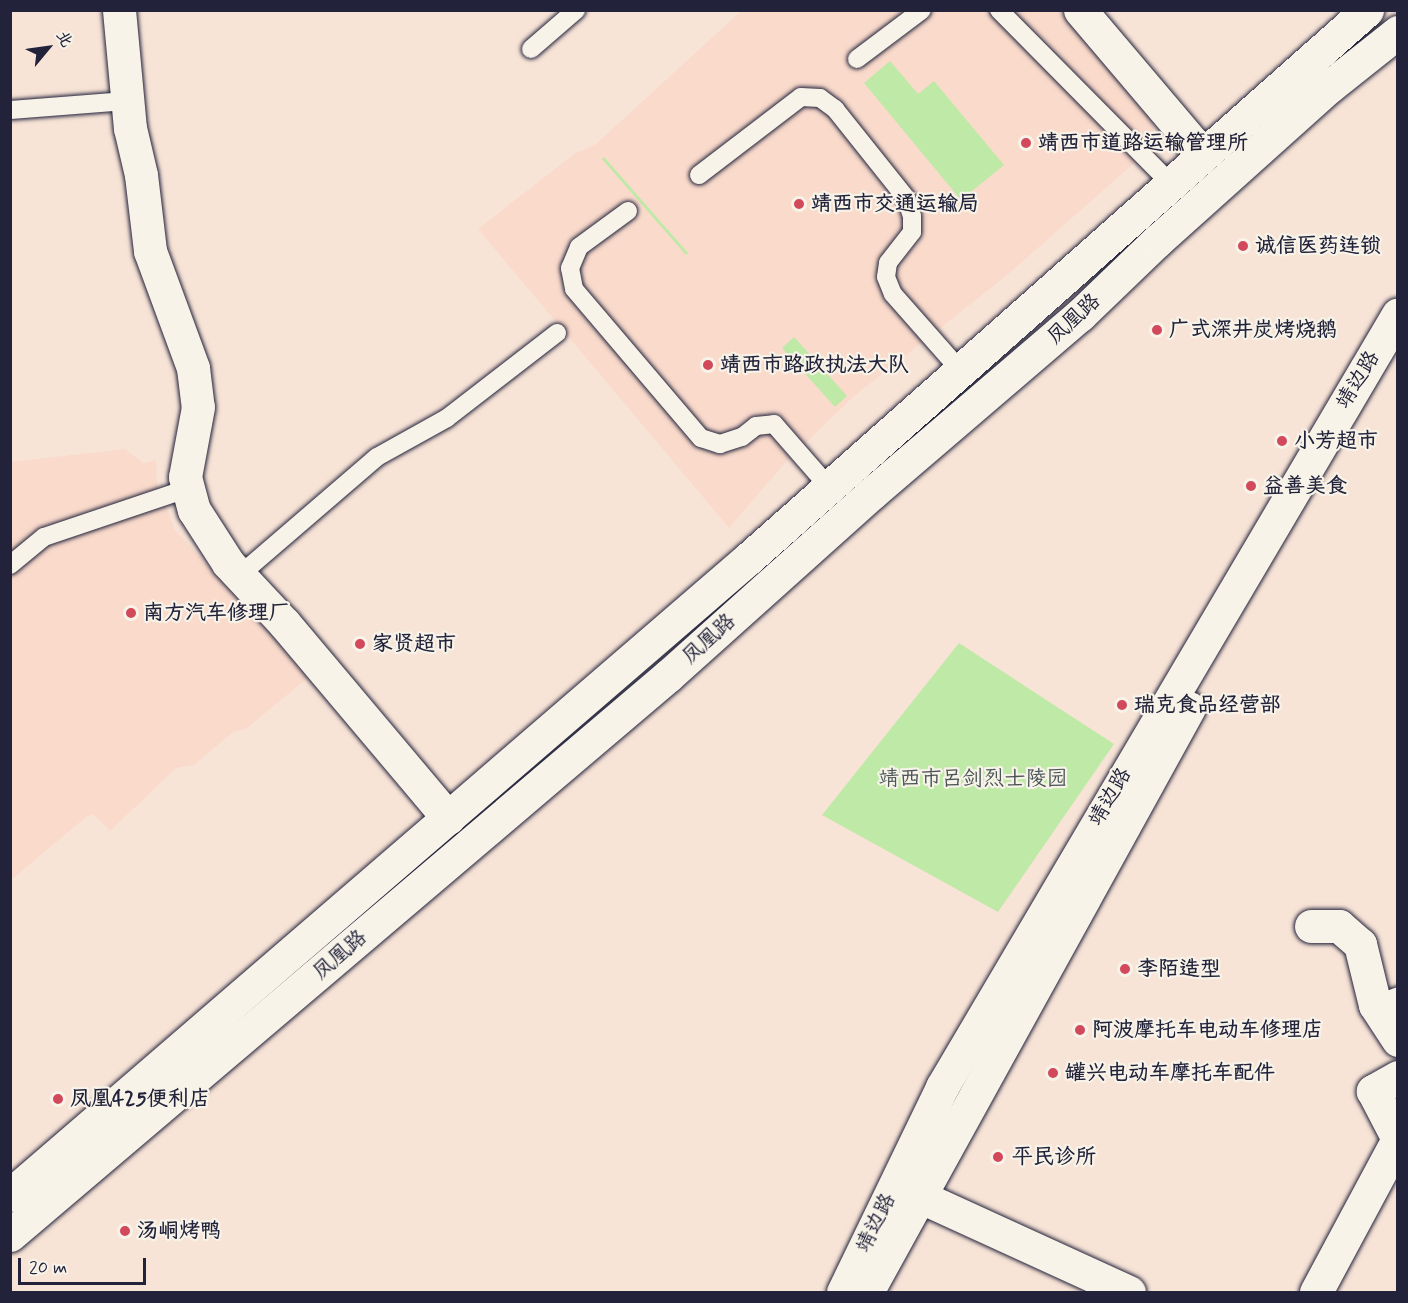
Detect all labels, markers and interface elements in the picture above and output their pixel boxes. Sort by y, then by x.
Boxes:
north arrow [18,18,78,78]
text: 北 [51,27,77,51]
place label: 靖西市道路运输管理所 [1038,130,1248,156]
marker: 靖西市道路运输管理所 [1019,136,1033,150]
place label: 靖西市交通运输局 [811,191,979,217]
marker: 靖西市交通运输局 [792,197,806,211]
place label: 诚信医药连锁 [1255,233,1381,259]
marker: 诚信医药连锁 [1236,239,1250,253]
street label: 凤凰路 [1042,288,1106,350]
place label: 广式深井炭烤烧鹅 [1169,317,1337,343]
marker: 广式深井炭烤烧鹅 [1150,323,1164,337]
street label: 靖边路 [1331,347,1385,413]
place label: 靖西市路政执法大队 [720,352,909,378]
marker: 靖西市路政执法大队 [701,358,715,372]
place label: 小芳超市 [1294,428,1378,454]
marker: 小芳超市 [1275,434,1289,448]
place label: 益善美食 [1263,473,1347,499]
marker: 益善美食 [1244,479,1258,493]
place label: 南方汽车修理厂 [143,600,290,626]
marker: 南方汽车修理厂 [124,606,138,620]
street label: 凤凰路 [677,609,741,669]
place label: 家贤超市 [372,631,456,657]
marker: 家贤超市 [353,637,367,651]
place label: 瑞克食品经营部 [1134,692,1281,718]
marker: 瑞克食品经营部 [1115,698,1129,712]
street label: 靖边路 [1083,763,1137,831]
park label: 靖西市吕剑烈士陵园 [879,766,1067,792]
street label: 凤凰路 [308,925,372,985]
place label: 李陌造型 [1137,956,1221,982]
marker: 李陌造型 [1118,962,1132,976]
place label: 阿波摩托车电动车修理店 [1092,1017,1323,1043]
marker: 阿波摩托车电动车修理店 [1073,1023,1087,1037]
place label: 罐兴电动车摩托车配件 [1065,1060,1275,1086]
marker: 罐兴电动车摩托车配件 [1046,1066,1060,1080]
place label: 凤凰425便利店 [70,1086,210,1112]
marker: 凤凰425便利店 [51,1092,65,1106]
place label: 平民诊所 [1012,1144,1096,1170]
marker: 平民诊所 [989,1148,1007,1166]
street label: 靖边路 [851,1189,901,1257]
place label: 汤峒烤鸭 [137,1218,221,1244]
marker: 汤峒烤鸭 [118,1224,132,1238]
scale bar [21,1246,148,1284]
text: 20 m [29,1256,67,1280]

